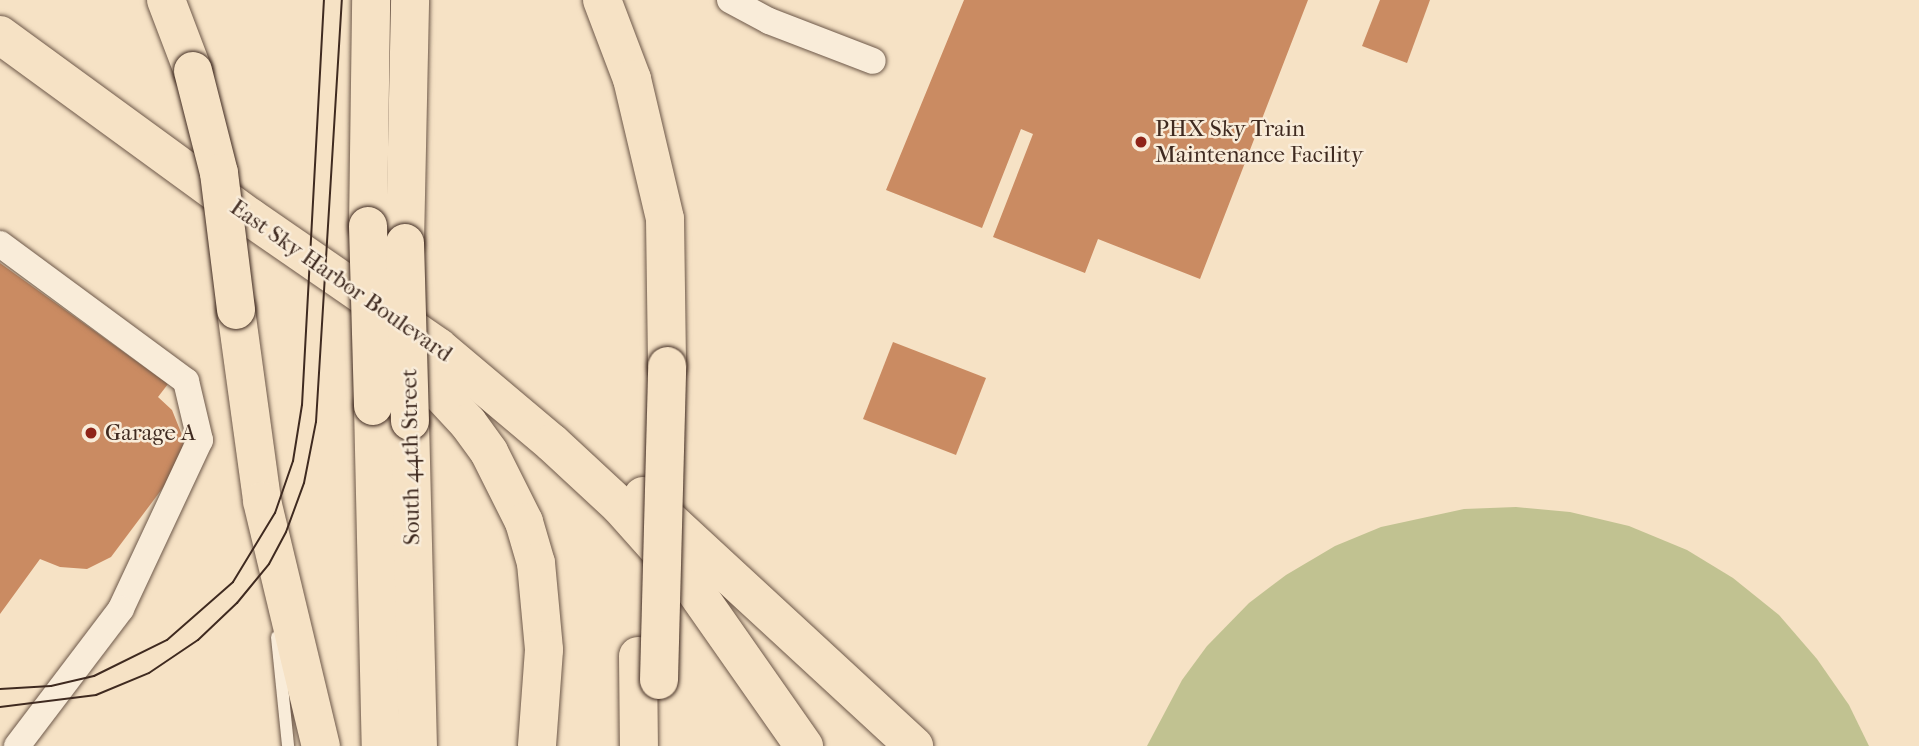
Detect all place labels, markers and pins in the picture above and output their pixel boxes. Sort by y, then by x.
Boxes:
place label: PHX Sky Train Maintenance Facility [1155,115,1363,169]
marker: PHX Sky Train Maintenance Facility [1133,134,1149,150]
place label: Garage A [105,419,196,447]
marker: Garage A [83,425,99,441]

